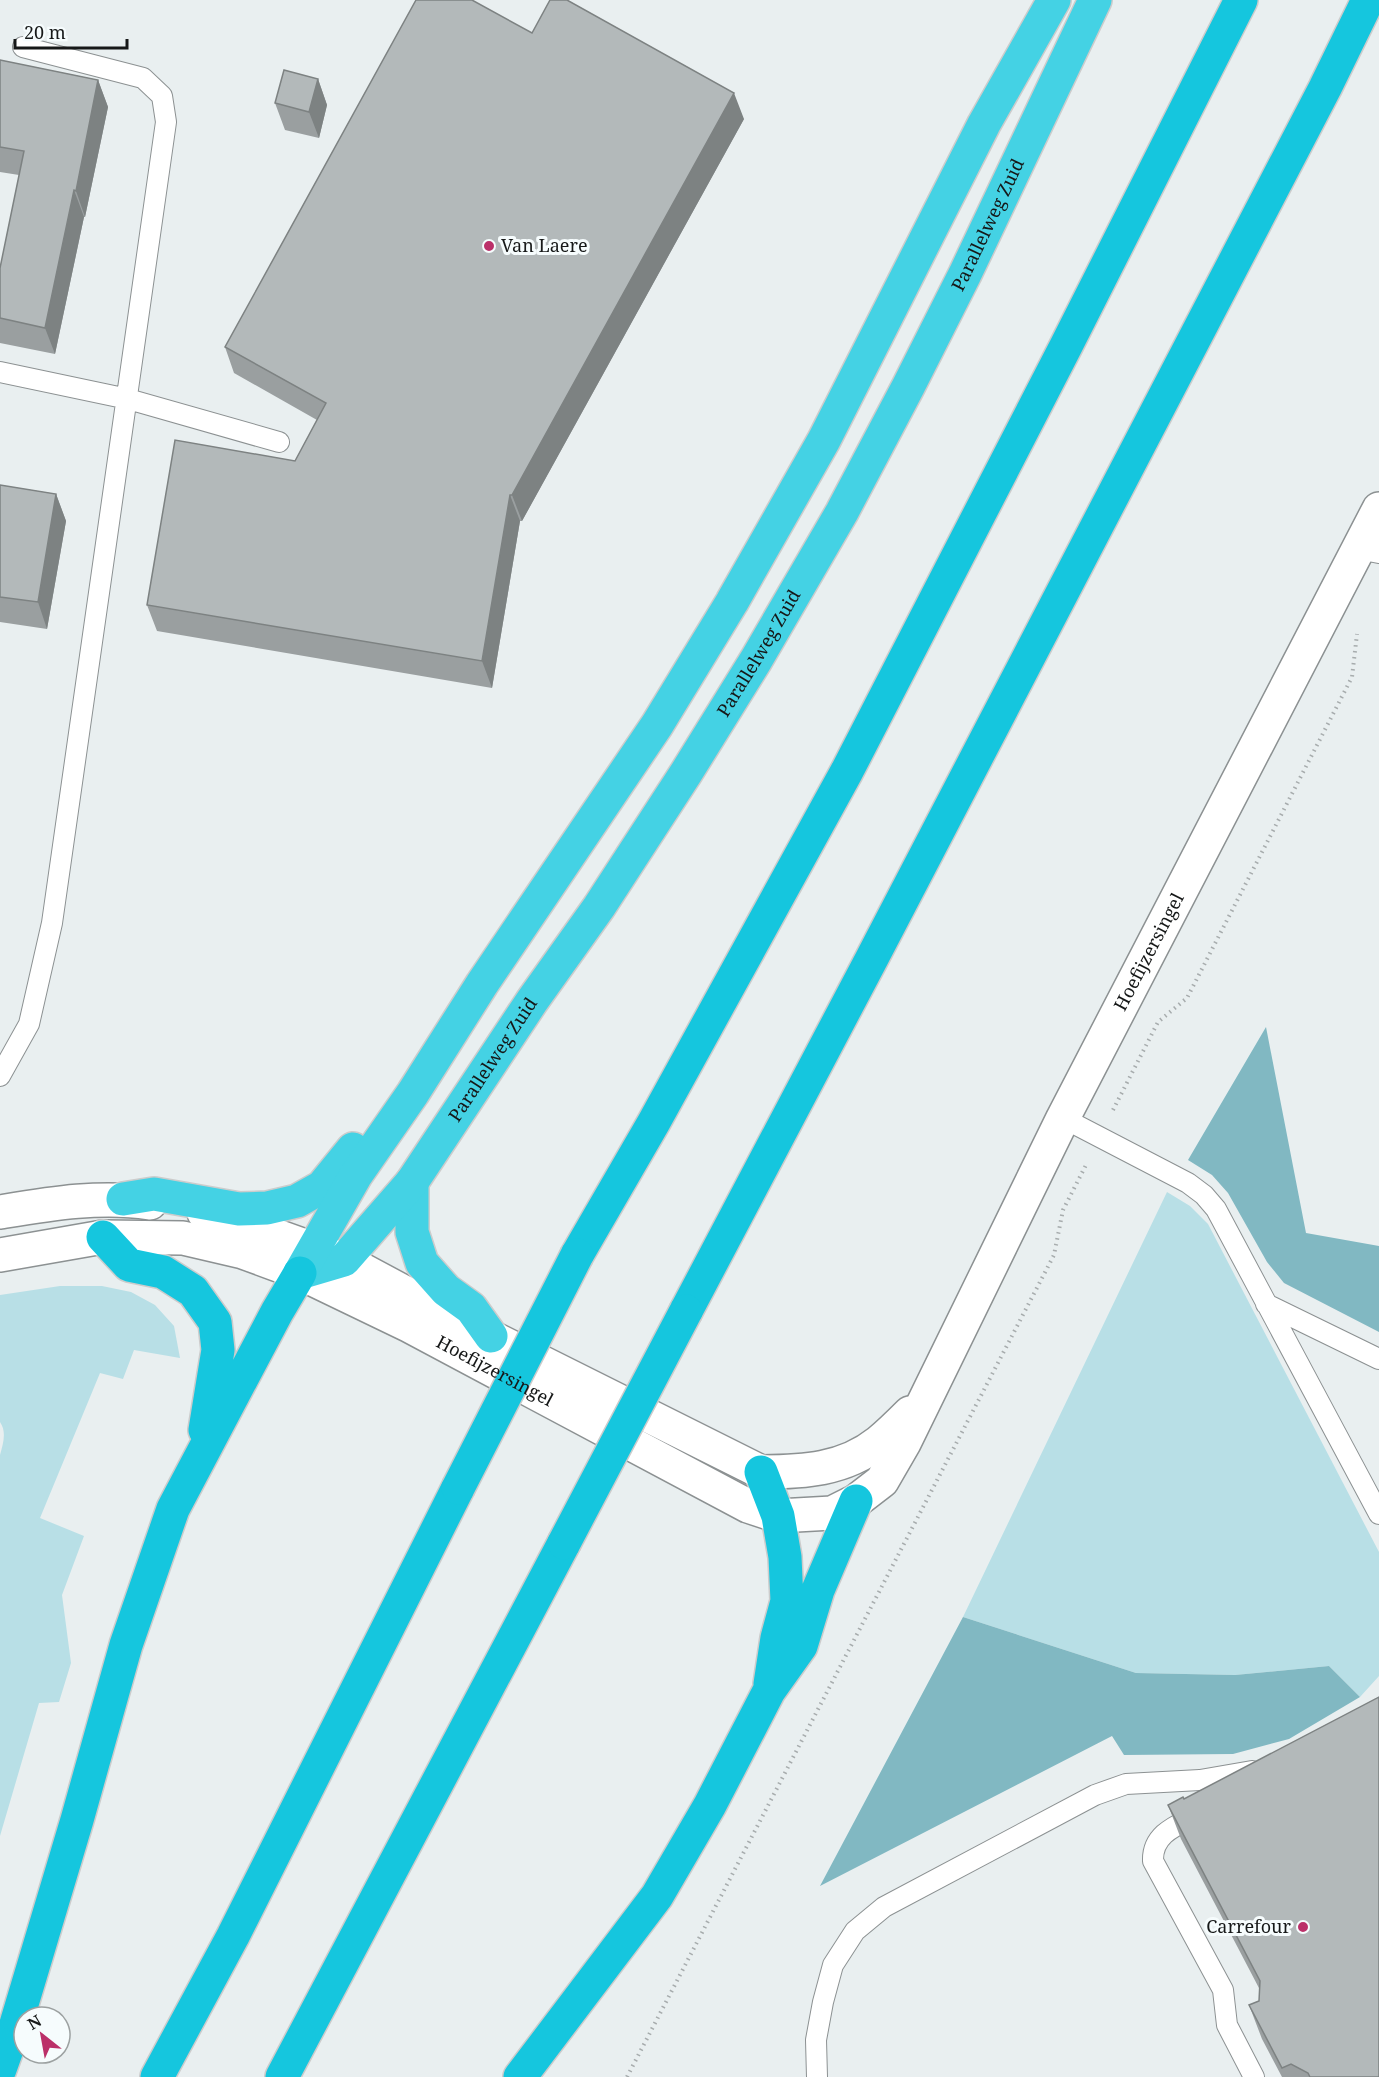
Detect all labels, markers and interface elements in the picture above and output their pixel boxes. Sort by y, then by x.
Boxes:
scale bar [15,12,128,50]
text: 20 m [24,20,66,44]
street label: Parallelweg Zuid [945,154,1029,295]
place label: Van Laere [501,233,588,257]
marker: Van Laere [482,239,496,253]
street label: Parallelweg Zuid [711,585,805,721]
street label: Hoefijzersingel [1108,888,1189,1015]
street label: Parallelweg Zuid [442,993,542,1126]
street label: Hoefijzersingel [432,1329,558,1411]
place label: Carrefour [1206,1914,1292,1938]
marker: Carrefour [1296,1920,1310,1934]
north arrow [12,2005,72,2065]
text: N [23,2009,46,2035]

